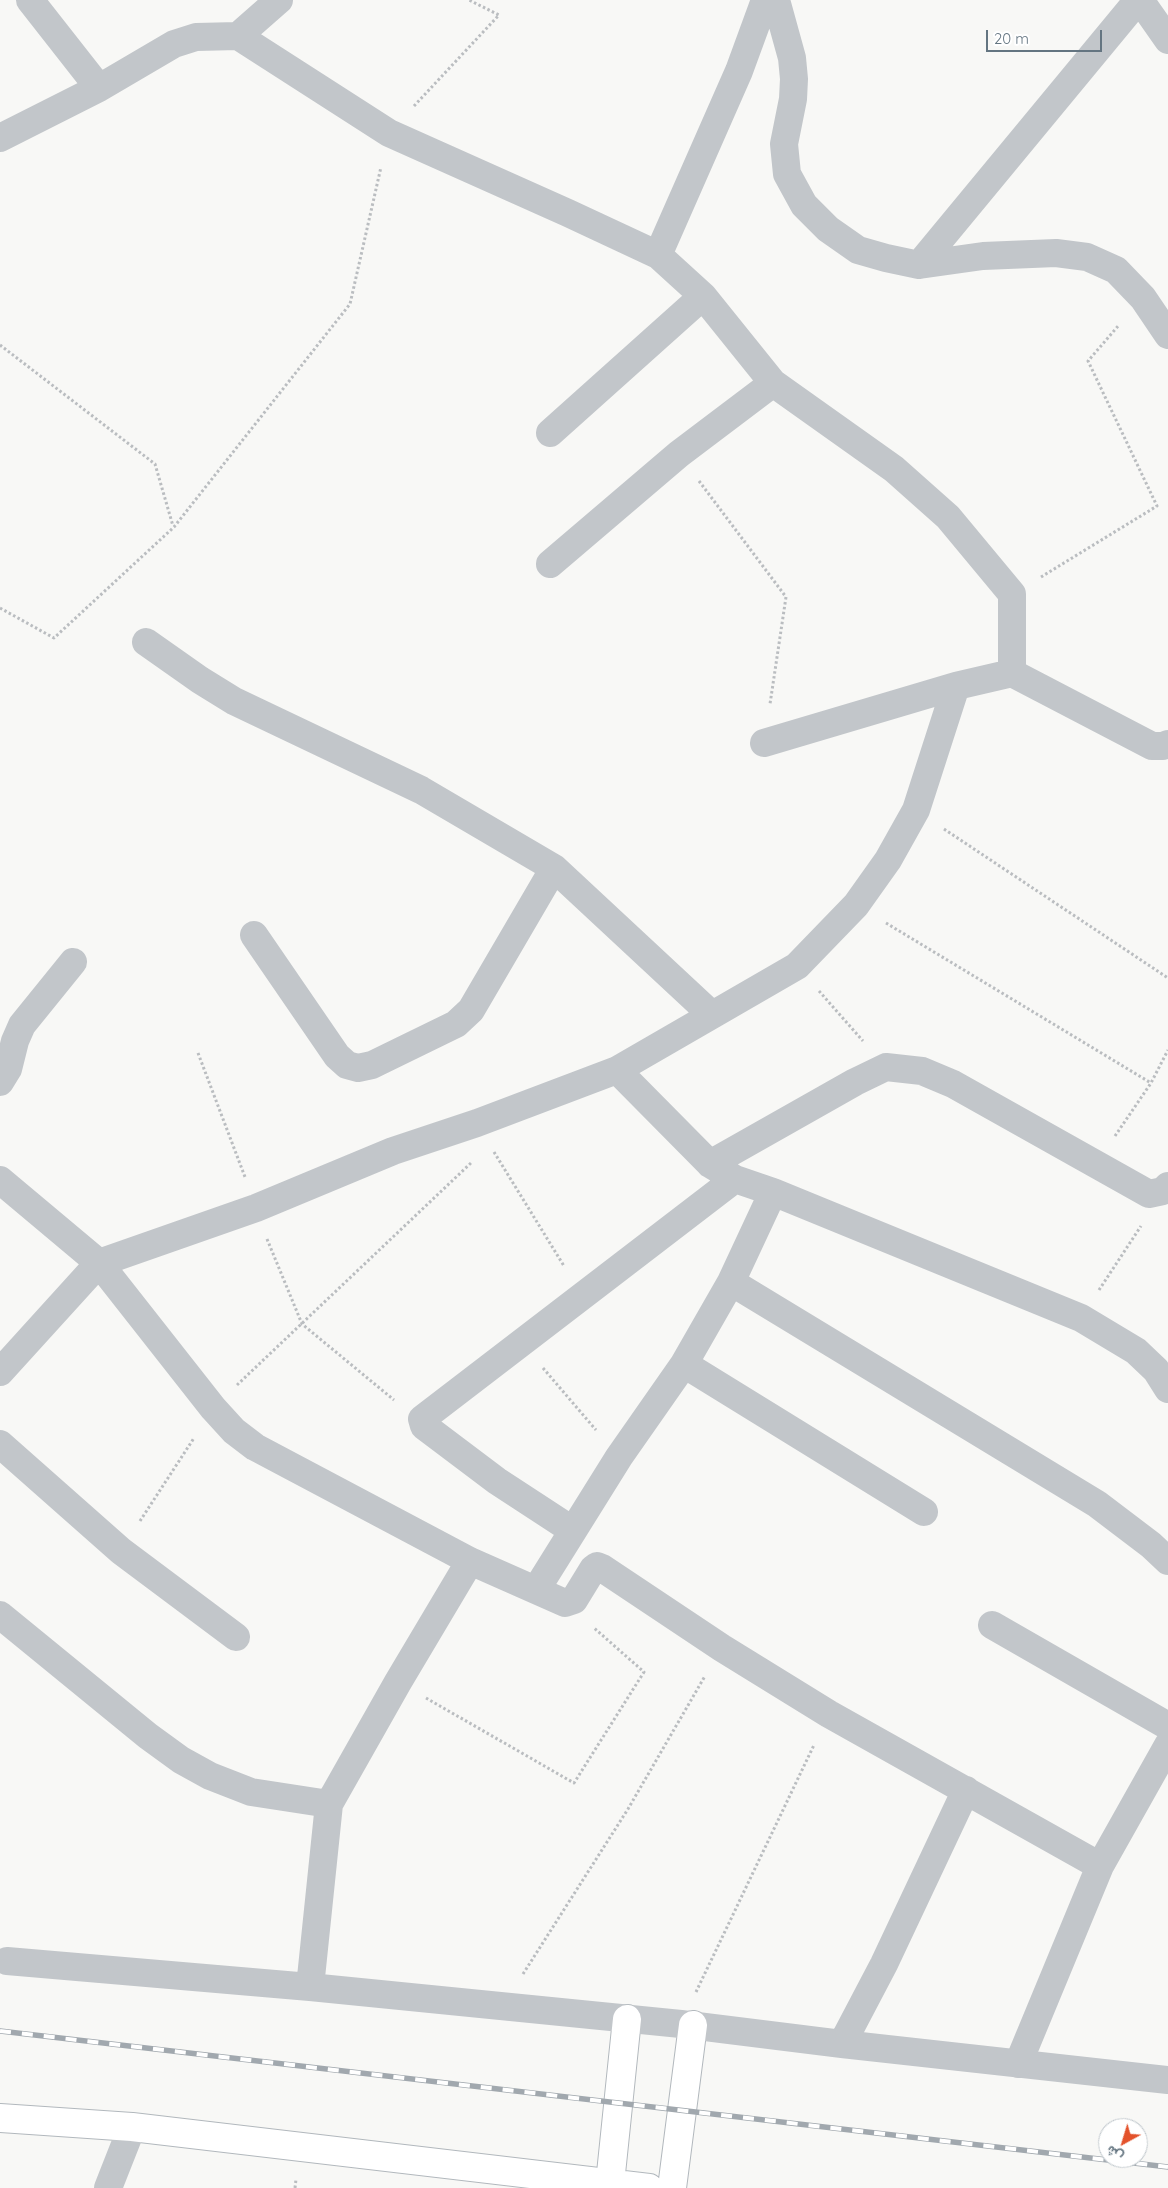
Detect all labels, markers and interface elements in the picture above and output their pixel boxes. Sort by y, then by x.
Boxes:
scale bar [988,20,1104,52]
text: 20 m [994,29,1029,48]
north arrow [1098,2118,1148,2168]
text: ش [1102,2142,1126,2166]

